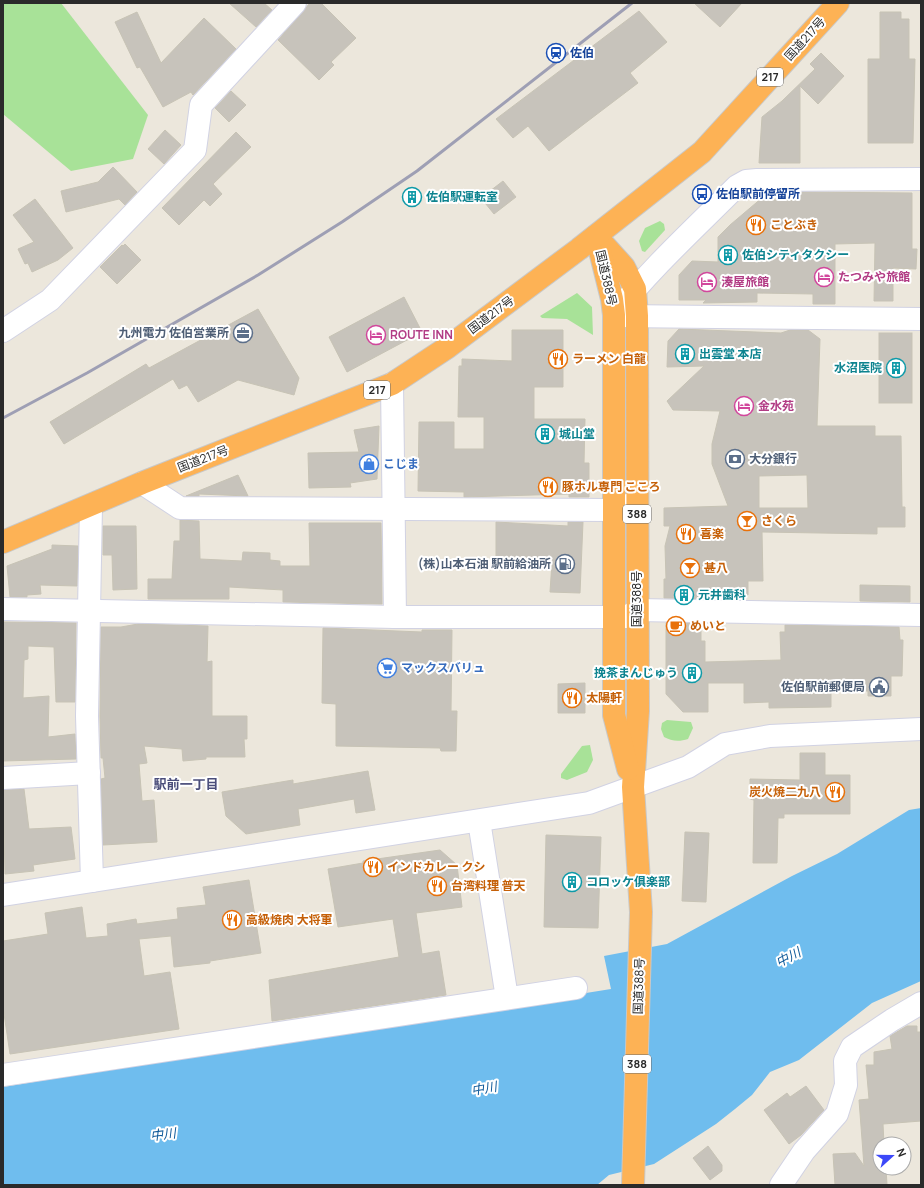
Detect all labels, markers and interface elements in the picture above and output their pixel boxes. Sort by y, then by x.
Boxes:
street label: 国道217号 [780,13,829,64]
station icon: 佐伯 [545,42,567,64]
place label: 佐伯 [570,44,594,61]
road number: 217 [757,68,783,86]
bus stop icon: 佐伯駅前停留所 [691,183,713,205]
place label: 佐伯駅前停留所 [716,185,800,202]
building icon: 佐伯駅運転室 [401,186,423,208]
place label: 佐伯駅運転室 [426,188,498,205]
restaurant icon: ことぶき [745,214,767,236]
place label: ことぶき [770,216,818,233]
building icon: 佐伯シティタクシー [717,244,739,266]
place label: 佐伯シティタクシー [742,246,849,263]
street label: 国道388号 [592,248,621,307]
hotel icon: たつみや旅館 [813,266,835,288]
place label: たつみや旅館 [838,268,910,285]
hotel icon: 湊屋旅館 [696,271,718,293]
place label: 湊屋旅館 [721,273,769,290]
street label: 国道217号 [464,292,517,338]
office icon: 九州電力 佐伯営業所 [232,322,254,344]
place label: 九州電力 佐伯営業所 [119,324,229,341]
hotel icon: ROUTE INN [365,324,387,346]
place label: ROUTE INN [390,326,453,343]
building icon: 出雲堂 本店 [674,343,696,365]
place label: 出雲堂 本店 [699,345,761,362]
restaurant icon: ラーメン 白龍 [547,348,569,370]
place label: ラーメン 白龍 [572,350,646,367]
building icon: 水沼医院 [885,357,907,379]
place label: 水沼医院 [834,359,882,376]
road number: 217 [364,381,390,399]
hotel icon: 金水苑 [733,395,755,417]
place label: 金水苑 [758,397,794,414]
building icon: 城山堂 [534,423,556,445]
place label: 城山堂 [559,425,595,442]
street label: 国道217号 [175,441,231,476]
bank icon: 大分銀行 [724,448,746,470]
place label: 大分銀行 [749,450,797,467]
shop icon: こじま [358,453,380,475]
place label: こじま [383,455,419,472]
restaurant icon: 豚ホル専門 こころ [537,476,559,498]
place label: 豚ホル専門 こころ [562,478,660,495]
road number: 388 [623,505,651,523]
bar icon: さくら [736,510,758,532]
place label: さくら [761,512,797,529]
restaurant icon: 喜楽 [675,523,697,545]
place label: 喜楽 [700,525,724,542]
fuel station icon: (株)山本石油 駅前給油所 [554,553,576,575]
place label: (株)山本石油 駅前給油所 [418,555,551,572]
bar icon: 甚八 [679,557,701,579]
place label: 甚八 [704,559,728,576]
street label: 国道388号 [628,571,645,627]
building icon: 元井歯科 [673,584,695,606]
place label: 元井歯科 [698,586,746,603]
cafe icon: めいと [665,615,687,637]
place label: めいと [690,617,726,634]
supermarket icon: マックスバリュ [376,657,398,679]
place label: マックスバリュ [401,659,485,676]
building icon: 挽茶まんじゅう [681,662,703,684]
place label: 挽茶まんじゅう [594,664,678,681]
public building icon: 佐伯駅前郵便局 [868,676,890,698]
place label: 佐伯駅前郵便局 [781,678,865,695]
restaurant icon: 太陽軒 [561,687,583,709]
place label: 太陽軒 [586,689,622,706]
district label: 駅前一丁目 [153,775,219,793]
restaurant icon: 炭火焼二九八 [824,781,846,803]
place label: 炭火焼二九八 [749,783,821,800]
restaurant icon: インドカレー クシ [362,856,384,878]
place label: インドカレー クシ [387,858,485,875]
building icon: コロッケ俱楽部 [561,871,583,893]
place label: コロッケ俱楽部 [586,873,670,890]
restaurant icon: 台湾料理 普天 [426,875,448,897]
place label: 台湾料理 普天 [451,877,525,894]
restaurant icon: 高級焼肉 大将軍 [221,909,243,931]
place label: 高級焼肉 大将軍 [246,911,332,928]
water label: 中川 [772,942,805,971]
street label: 国道388号 [629,957,648,1015]
road number: 388 [623,1055,651,1073]
water label: 中川 [470,1077,500,1099]
water label: 中川 [149,1123,179,1145]
north arrow [872,1136,912,1176]
text: N [893,1146,910,1159]

